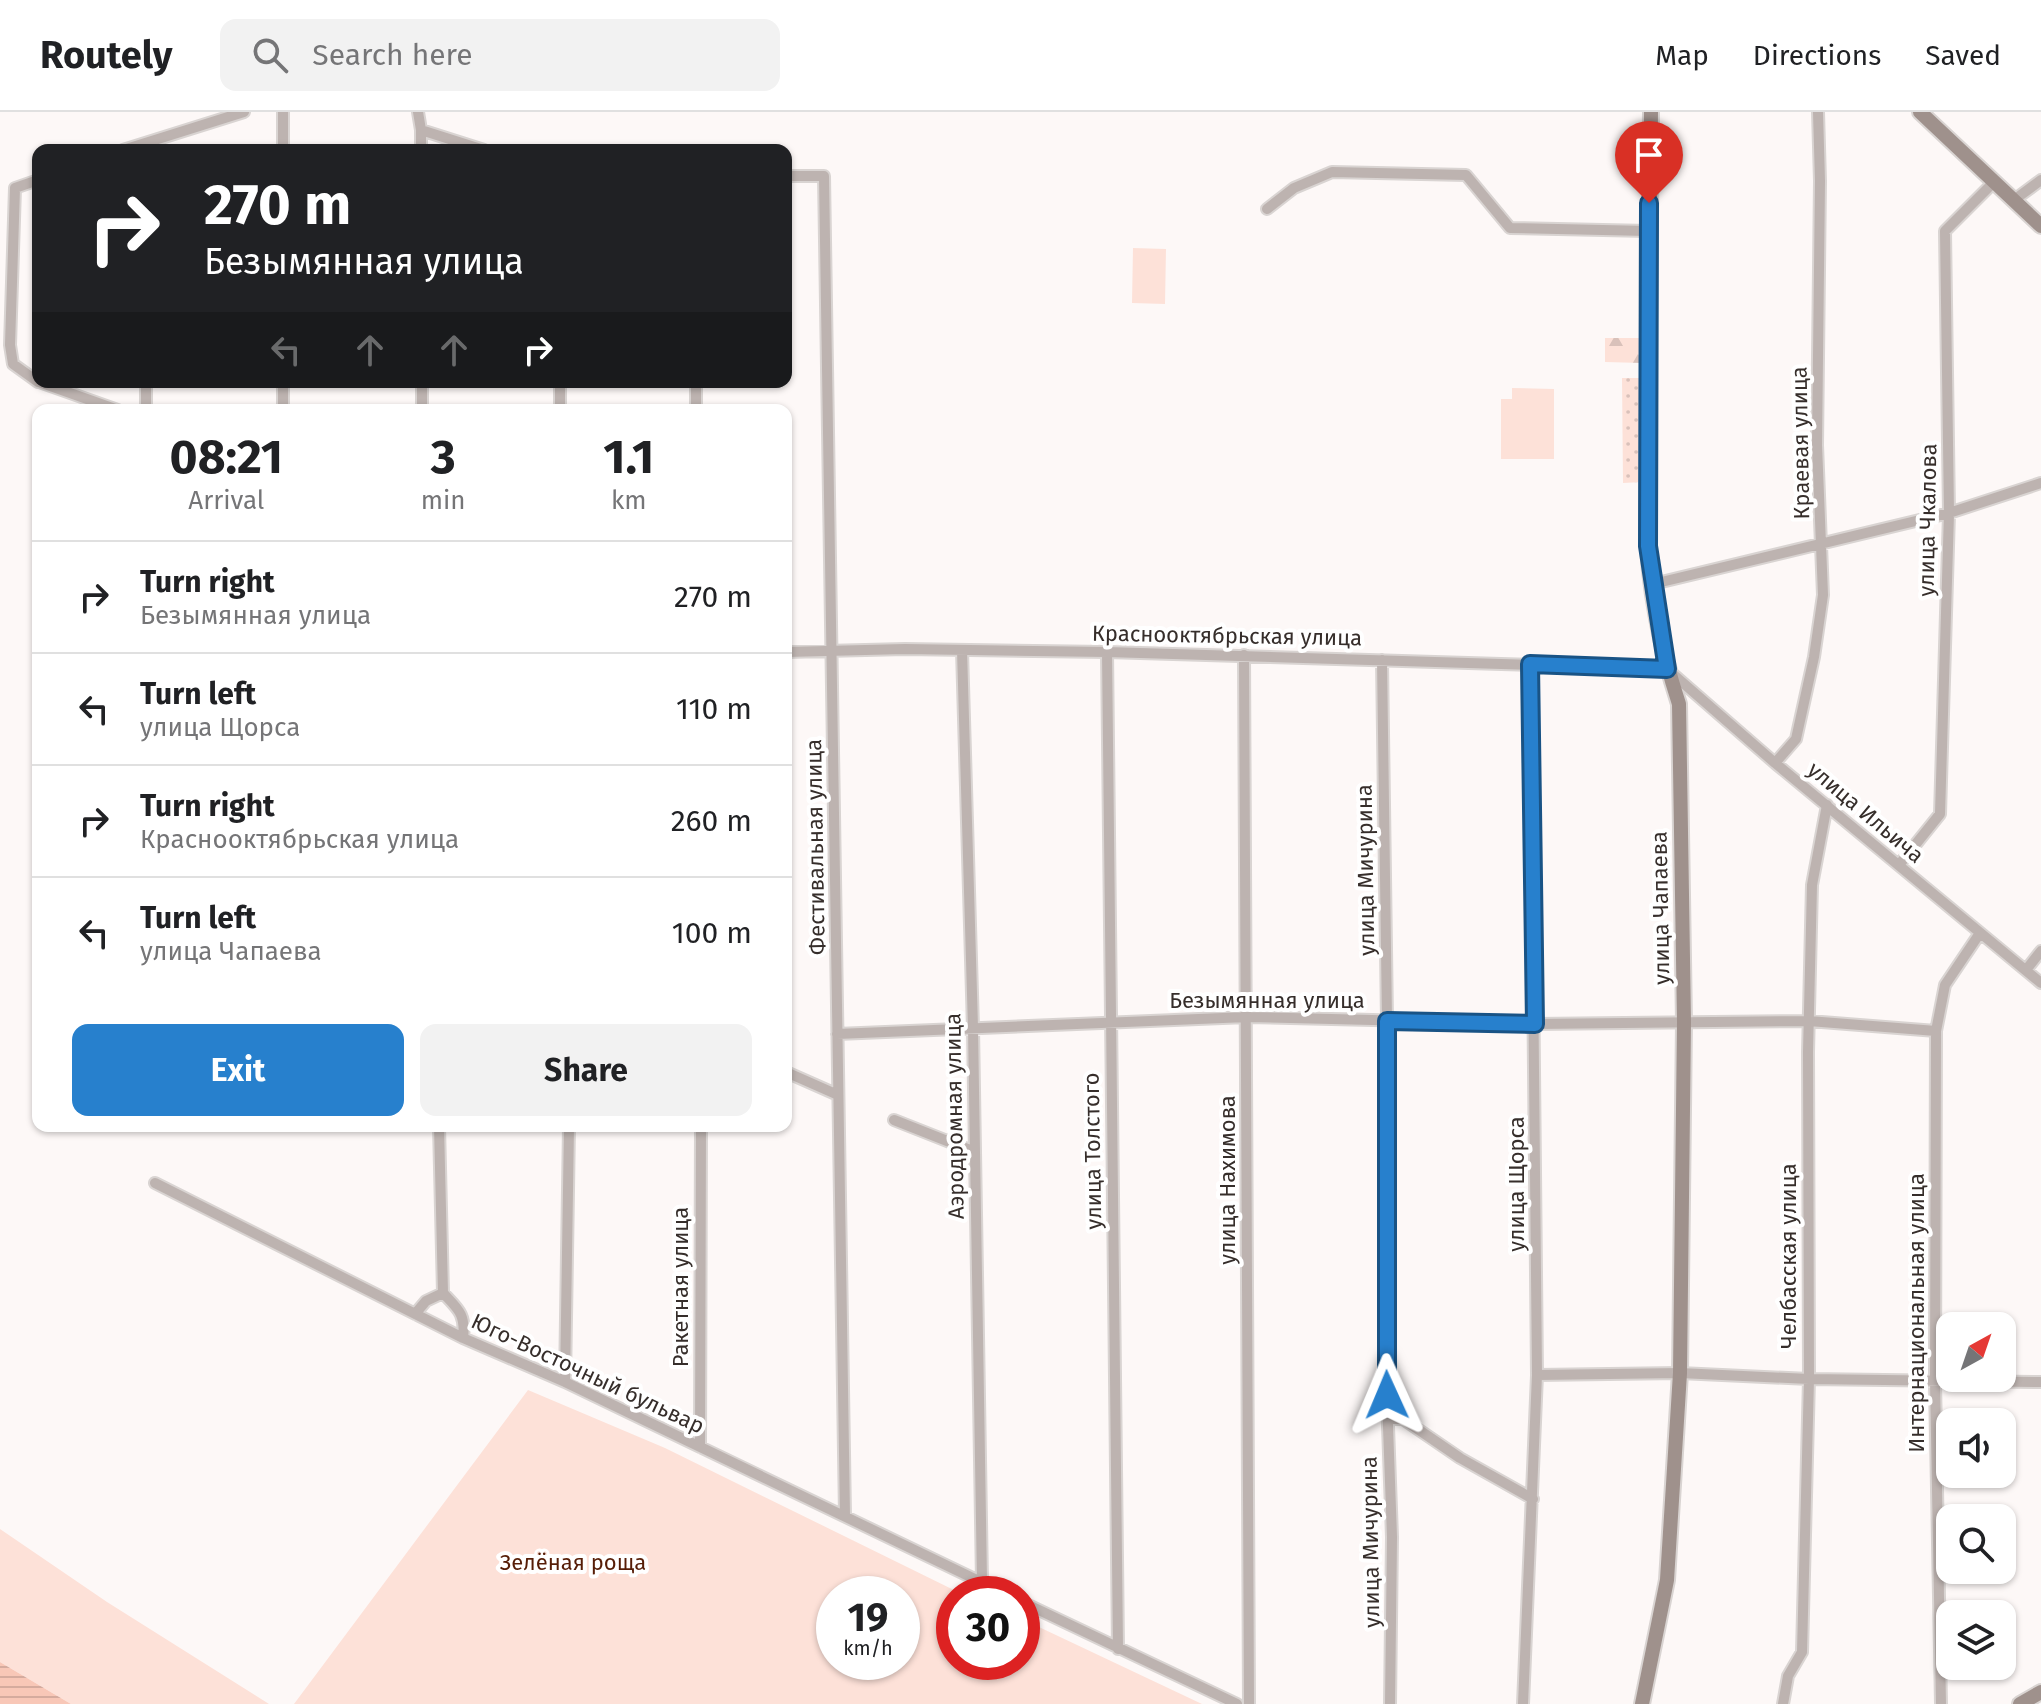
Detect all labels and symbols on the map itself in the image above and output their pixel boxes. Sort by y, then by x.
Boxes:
pin [1615,121,1683,203]
street label: Краевая улица [1786,366,1815,520]
street label: улица Чкалова [1913,443,1942,597]
street label: Краснооктябрьская улица [1092,620,1362,651]
street label: Фестивальная улица [800,739,831,955]
street label: улица Ильича [1802,756,1929,869]
street label: улица Мичурина [1351,784,1380,956]
street label: улица Чапаева [1646,831,1675,985]
street label: Безымянная улица [1169,987,1365,1014]
street label: Аэродромная улица [939,1013,970,1219]
street label: улица Толстого [1078,1072,1107,1230]
street label: улица Нахимова [1214,1095,1241,1265]
street label: улица Щорса [1503,1116,1530,1252]
street label: Челбасская улица [1775,1163,1802,1349]
street label: Интернациональная улица [1903,1173,1930,1453]
street label: Ракетная улица [667,1207,694,1367]
street label: Юго-Восточный бульвар [467,1308,709,1439]
north arrow [1936,1312,2016,1392]
position arrow [1345,1353,1429,1437]
street label: улица Мичурина [1356,1456,1385,1628]
park label: Зелёная роща [500,1549,646,1576]
speed limit sign: 30 [936,1576,1040,1680]

